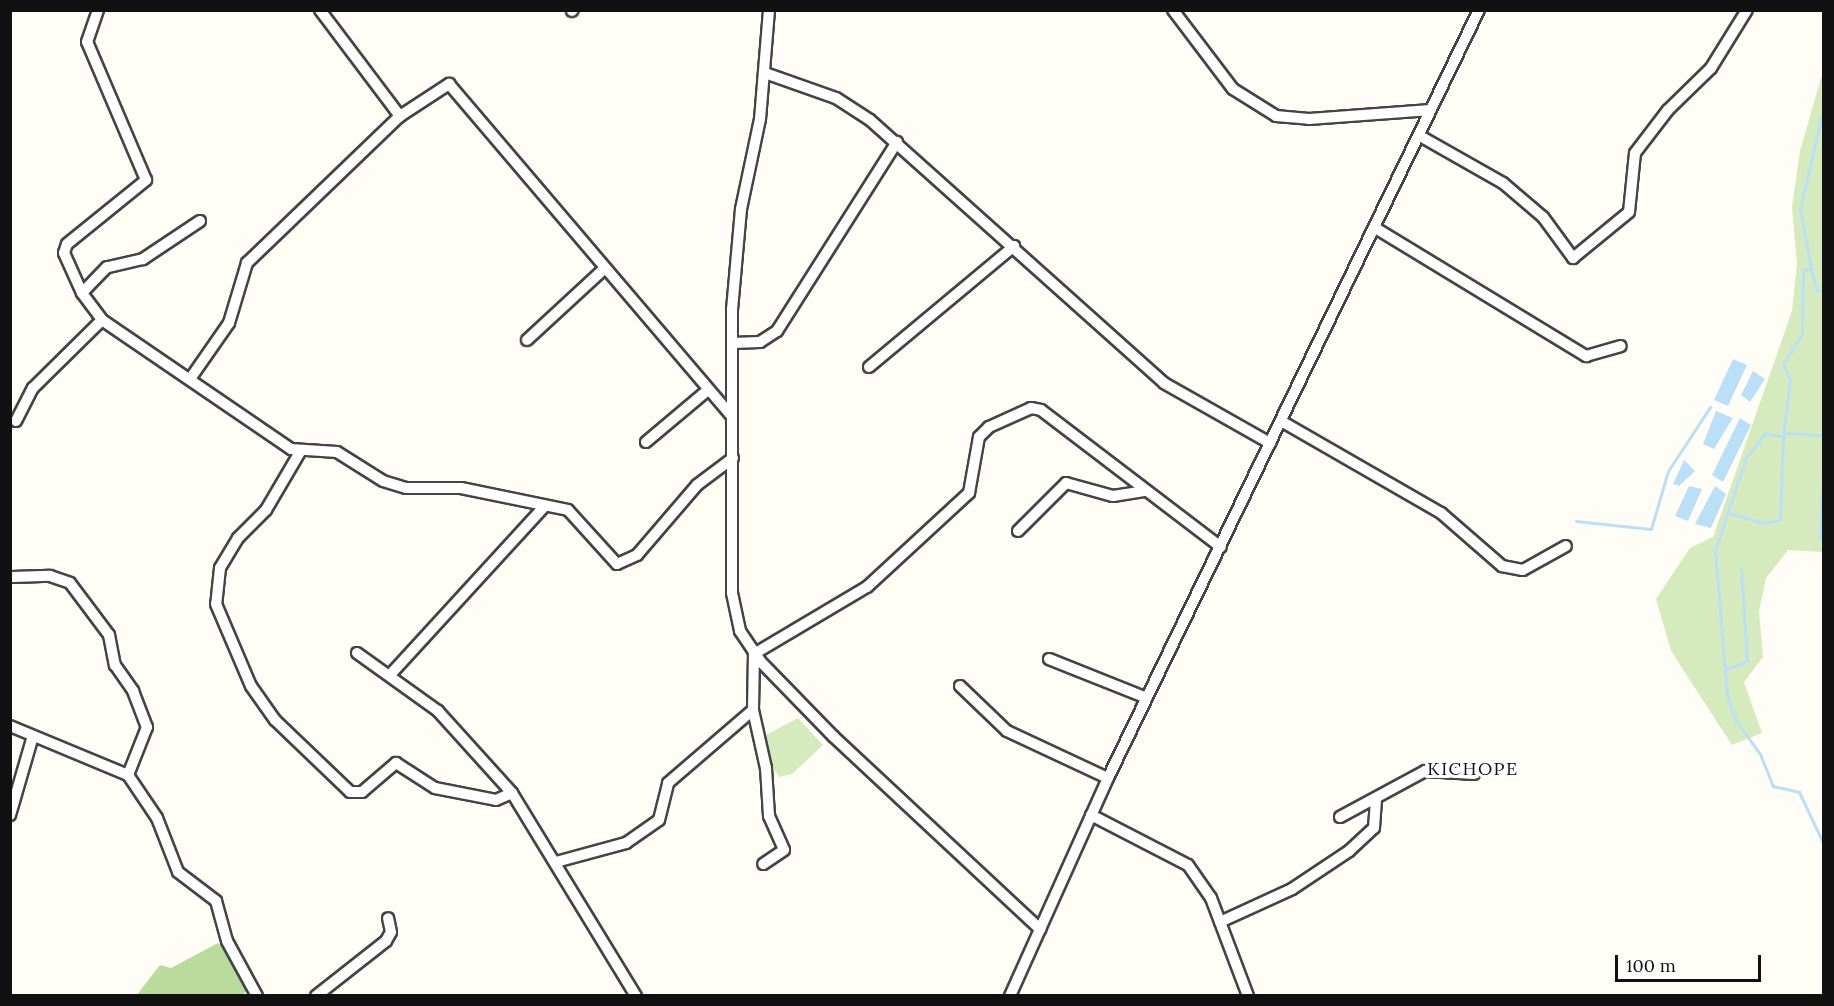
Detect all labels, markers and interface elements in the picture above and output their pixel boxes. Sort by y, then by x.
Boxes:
district label: KICHOPE [1427,758,1519,780]
scale bar [1618,943,1764,981]
text: 100 m [1626,954,1676,977]

